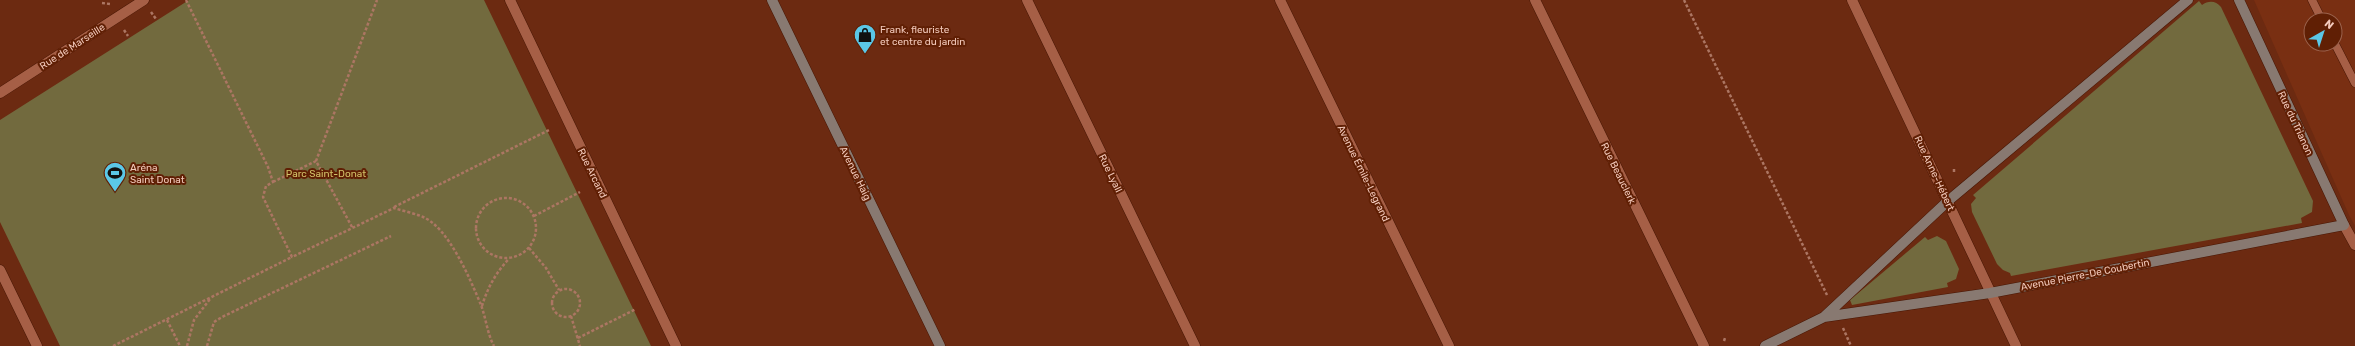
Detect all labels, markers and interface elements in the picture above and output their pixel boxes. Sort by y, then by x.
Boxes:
north arrow [2303,12,2343,52]
text: N [2322,17,2336,32]
street label: Rue de Marseille [38,21,108,72]
shop icon: Frank, fleuriste et centre du jardin [852,22,878,55]
place label: Frank, fleuriste et centre du jardin [880,24,965,48]
street label: Rue du Trianon [2275,89,2315,157]
street label: Avenue Émile-Legrand [1334,123,1392,224]
street label: Rue Anne-Hébert [1911,134,1957,213]
street label: Rue Beauclerk [1598,141,1639,207]
street label: Avenue Haig [837,145,873,202]
street label: Rue Arcand [575,147,609,200]
street label: Rue Lyall [1096,152,1124,194]
sports icon: Aréna Saint Donat [102,160,128,193]
place label: Aréna Saint Donat [130,162,185,186]
park label: Parc Saint-Donat [286,168,366,180]
street label: Avenue Pierre-De Coubertin [2020,257,2151,293]

